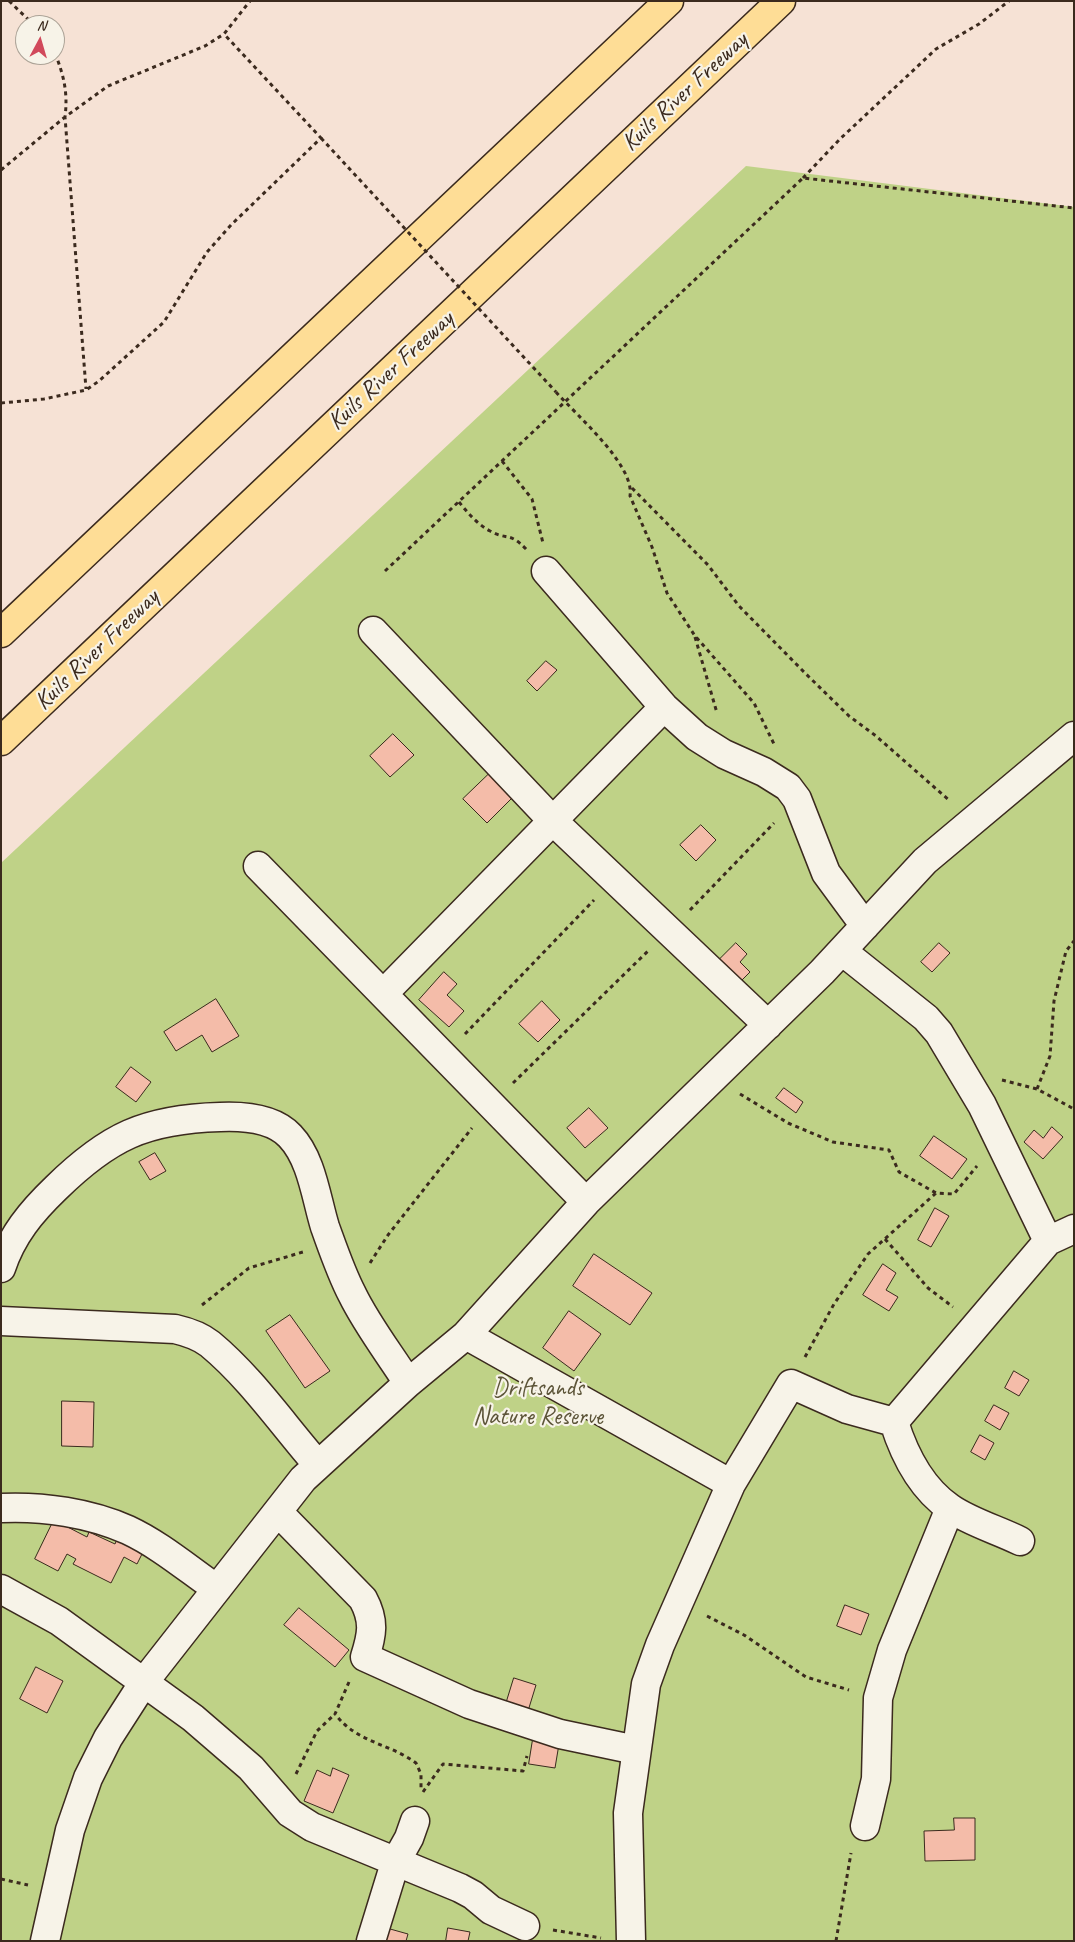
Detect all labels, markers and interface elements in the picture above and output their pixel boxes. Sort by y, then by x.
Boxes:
north arrow [15,15,65,65]
text: N [36,17,47,34]
street label: Kuils River Freeway [616,26,754,158]
street label: Kuils River Freeway [322,305,460,437]
street label: Kuils River Freeway [28,583,166,717]
park label: Driftsands Nature Reserve [473,1373,603,1432]

